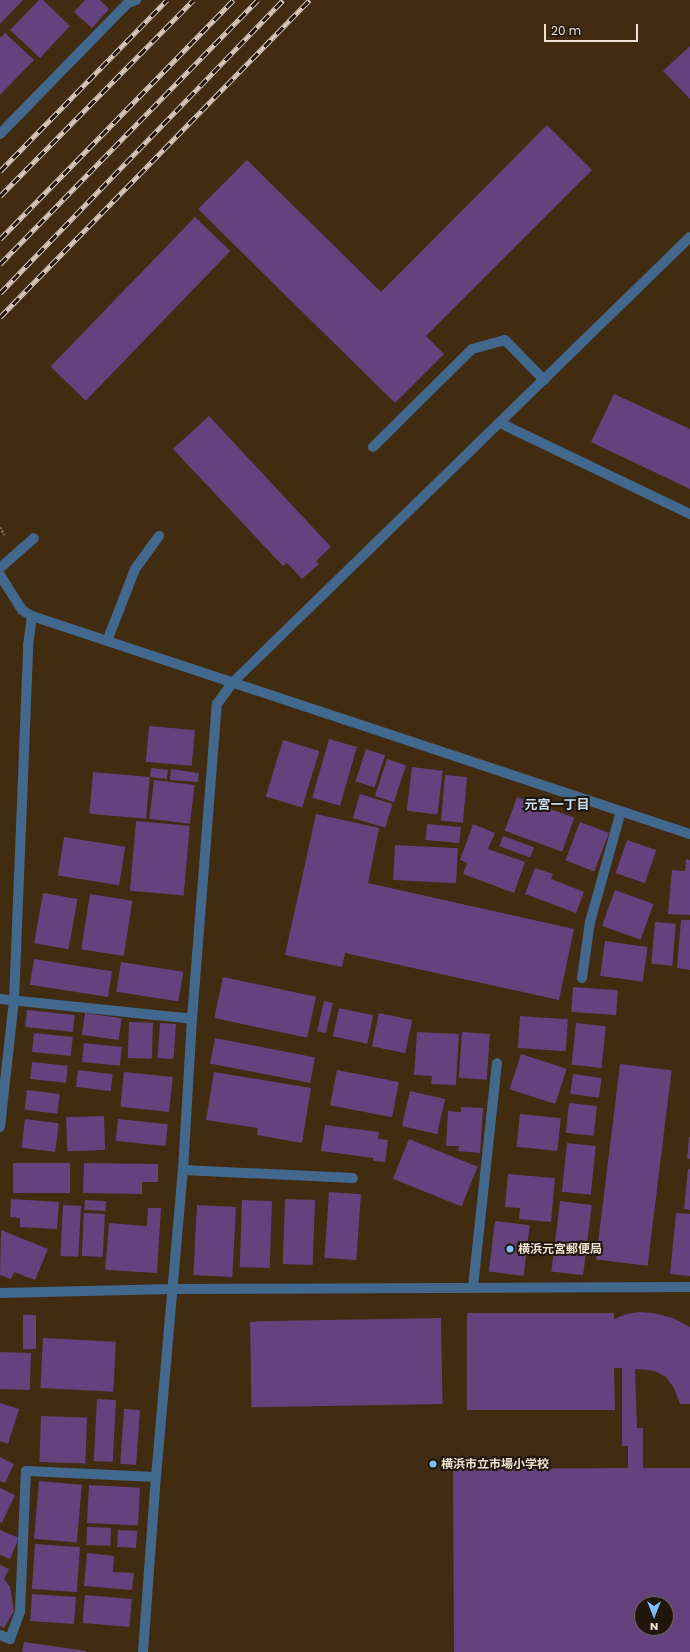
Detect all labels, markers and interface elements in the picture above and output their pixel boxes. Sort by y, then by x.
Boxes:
scale bar [546,16,640,42]
text: 20 m [551,22,581,39]
district label: 元宮一丁目 [525,797,589,813]
place label: 横浜元宮郵便局 [518,1242,602,1256]
marker: 横浜元宮郵便局 [505,1244,515,1254]
place label: 横浜市立市場小学校 [441,1457,549,1471]
marker: 横浜市立市場小学校 [428,1459,438,1469]
north arrow [634,1596,674,1636]
text: N [650,1619,658,1635]

